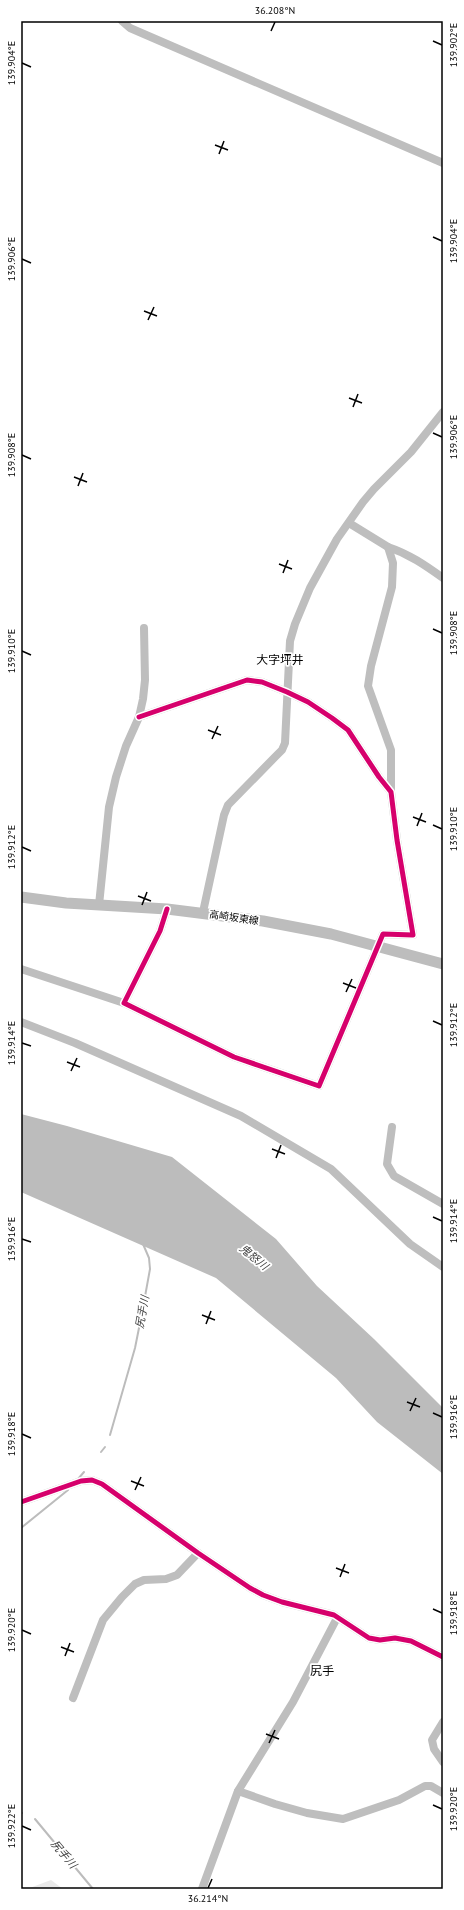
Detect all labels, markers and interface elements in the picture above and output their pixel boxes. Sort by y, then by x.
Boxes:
text: 36.208°N [255,4,295,17]
text: 139.902°E [447,23,460,67]
text: 139.904°E [5,41,18,85]
text: 139.904°E [447,219,460,263]
text: 139.906°E [5,237,18,281]
text: 139.906°E [447,415,460,459]
text: 139.908°E [5,433,18,477]
text: 139.908°E [447,611,460,655]
text: 139.910°E [5,629,18,673]
district label: 大字坪井 [256,652,304,667]
text: 139.910°E [447,807,460,851]
text: 139.912°E [5,825,18,869]
street label: 高崎坂東線 [208,908,260,927]
text: 139.912°E [447,1003,460,1047]
text: 139.914°E [5,1021,18,1065]
text: 139.914°E [447,1199,460,1243]
text: 139.916°E [5,1217,18,1261]
water label: 鬼怒川 [237,1241,272,1274]
water label: 尻手川 [132,1294,152,1329]
text: 139.916°E [447,1395,460,1439]
text: 139.918°E [5,1412,18,1456]
text: 139.918°E [447,1591,460,1635]
text: 139.920°E [5,1608,18,1652]
district label: 尻手 [310,1663,334,1678]
text: 139.920°E [447,1787,460,1831]
text: 139.922°E [5,1804,18,1848]
water label: 尻手川 [48,1837,81,1872]
text: 36.214°N [188,1892,228,1905]

